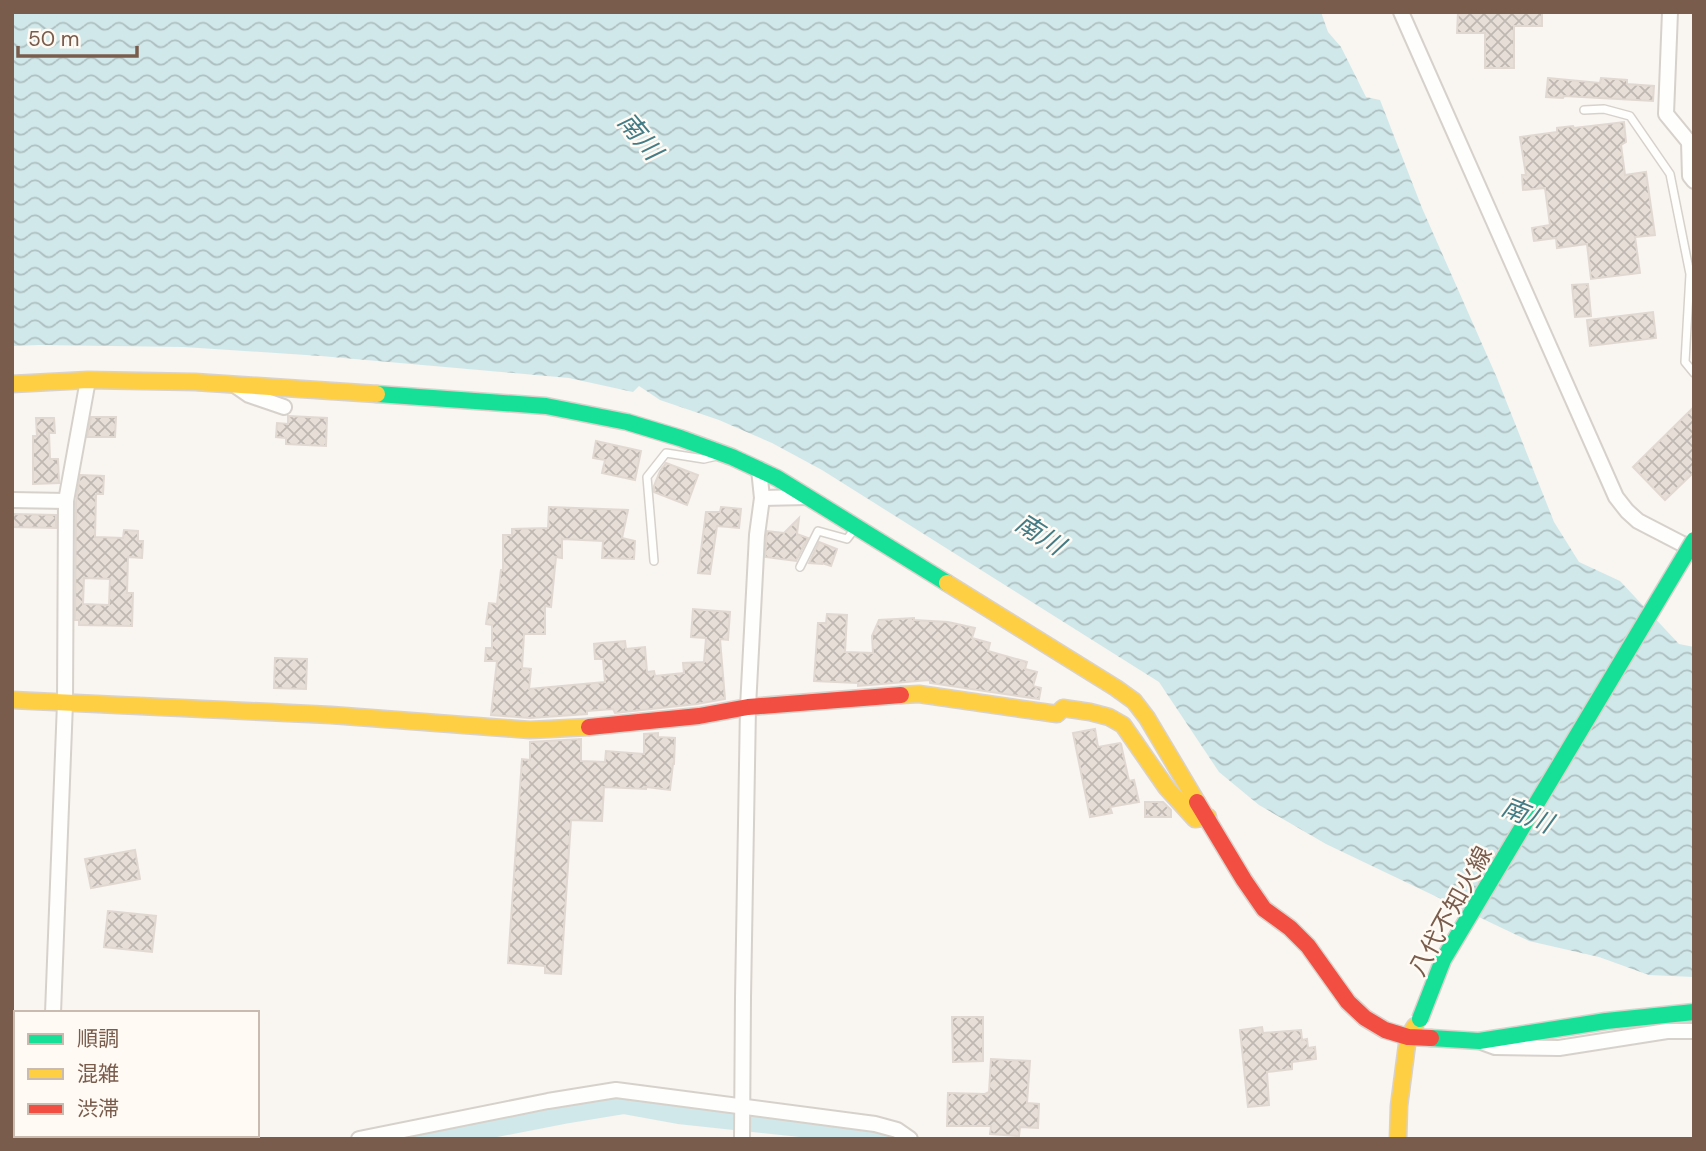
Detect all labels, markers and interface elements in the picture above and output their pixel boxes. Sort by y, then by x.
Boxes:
scale bar [18,14,136,58]
text: 50 m [28,25,79,53]
water label: 南川 [610,105,672,169]
water label: 南川 [1009,506,1074,564]
water label: 南川 [1497,789,1560,842]
street label: 八代不知火線 [1402,841,1498,981]
legend [14,1011,259,1137]
text: 順調 [77,1025,119,1053]
text: 混雑 [77,1060,119,1088]
text: 渋滞 [77,1095,119,1123]

